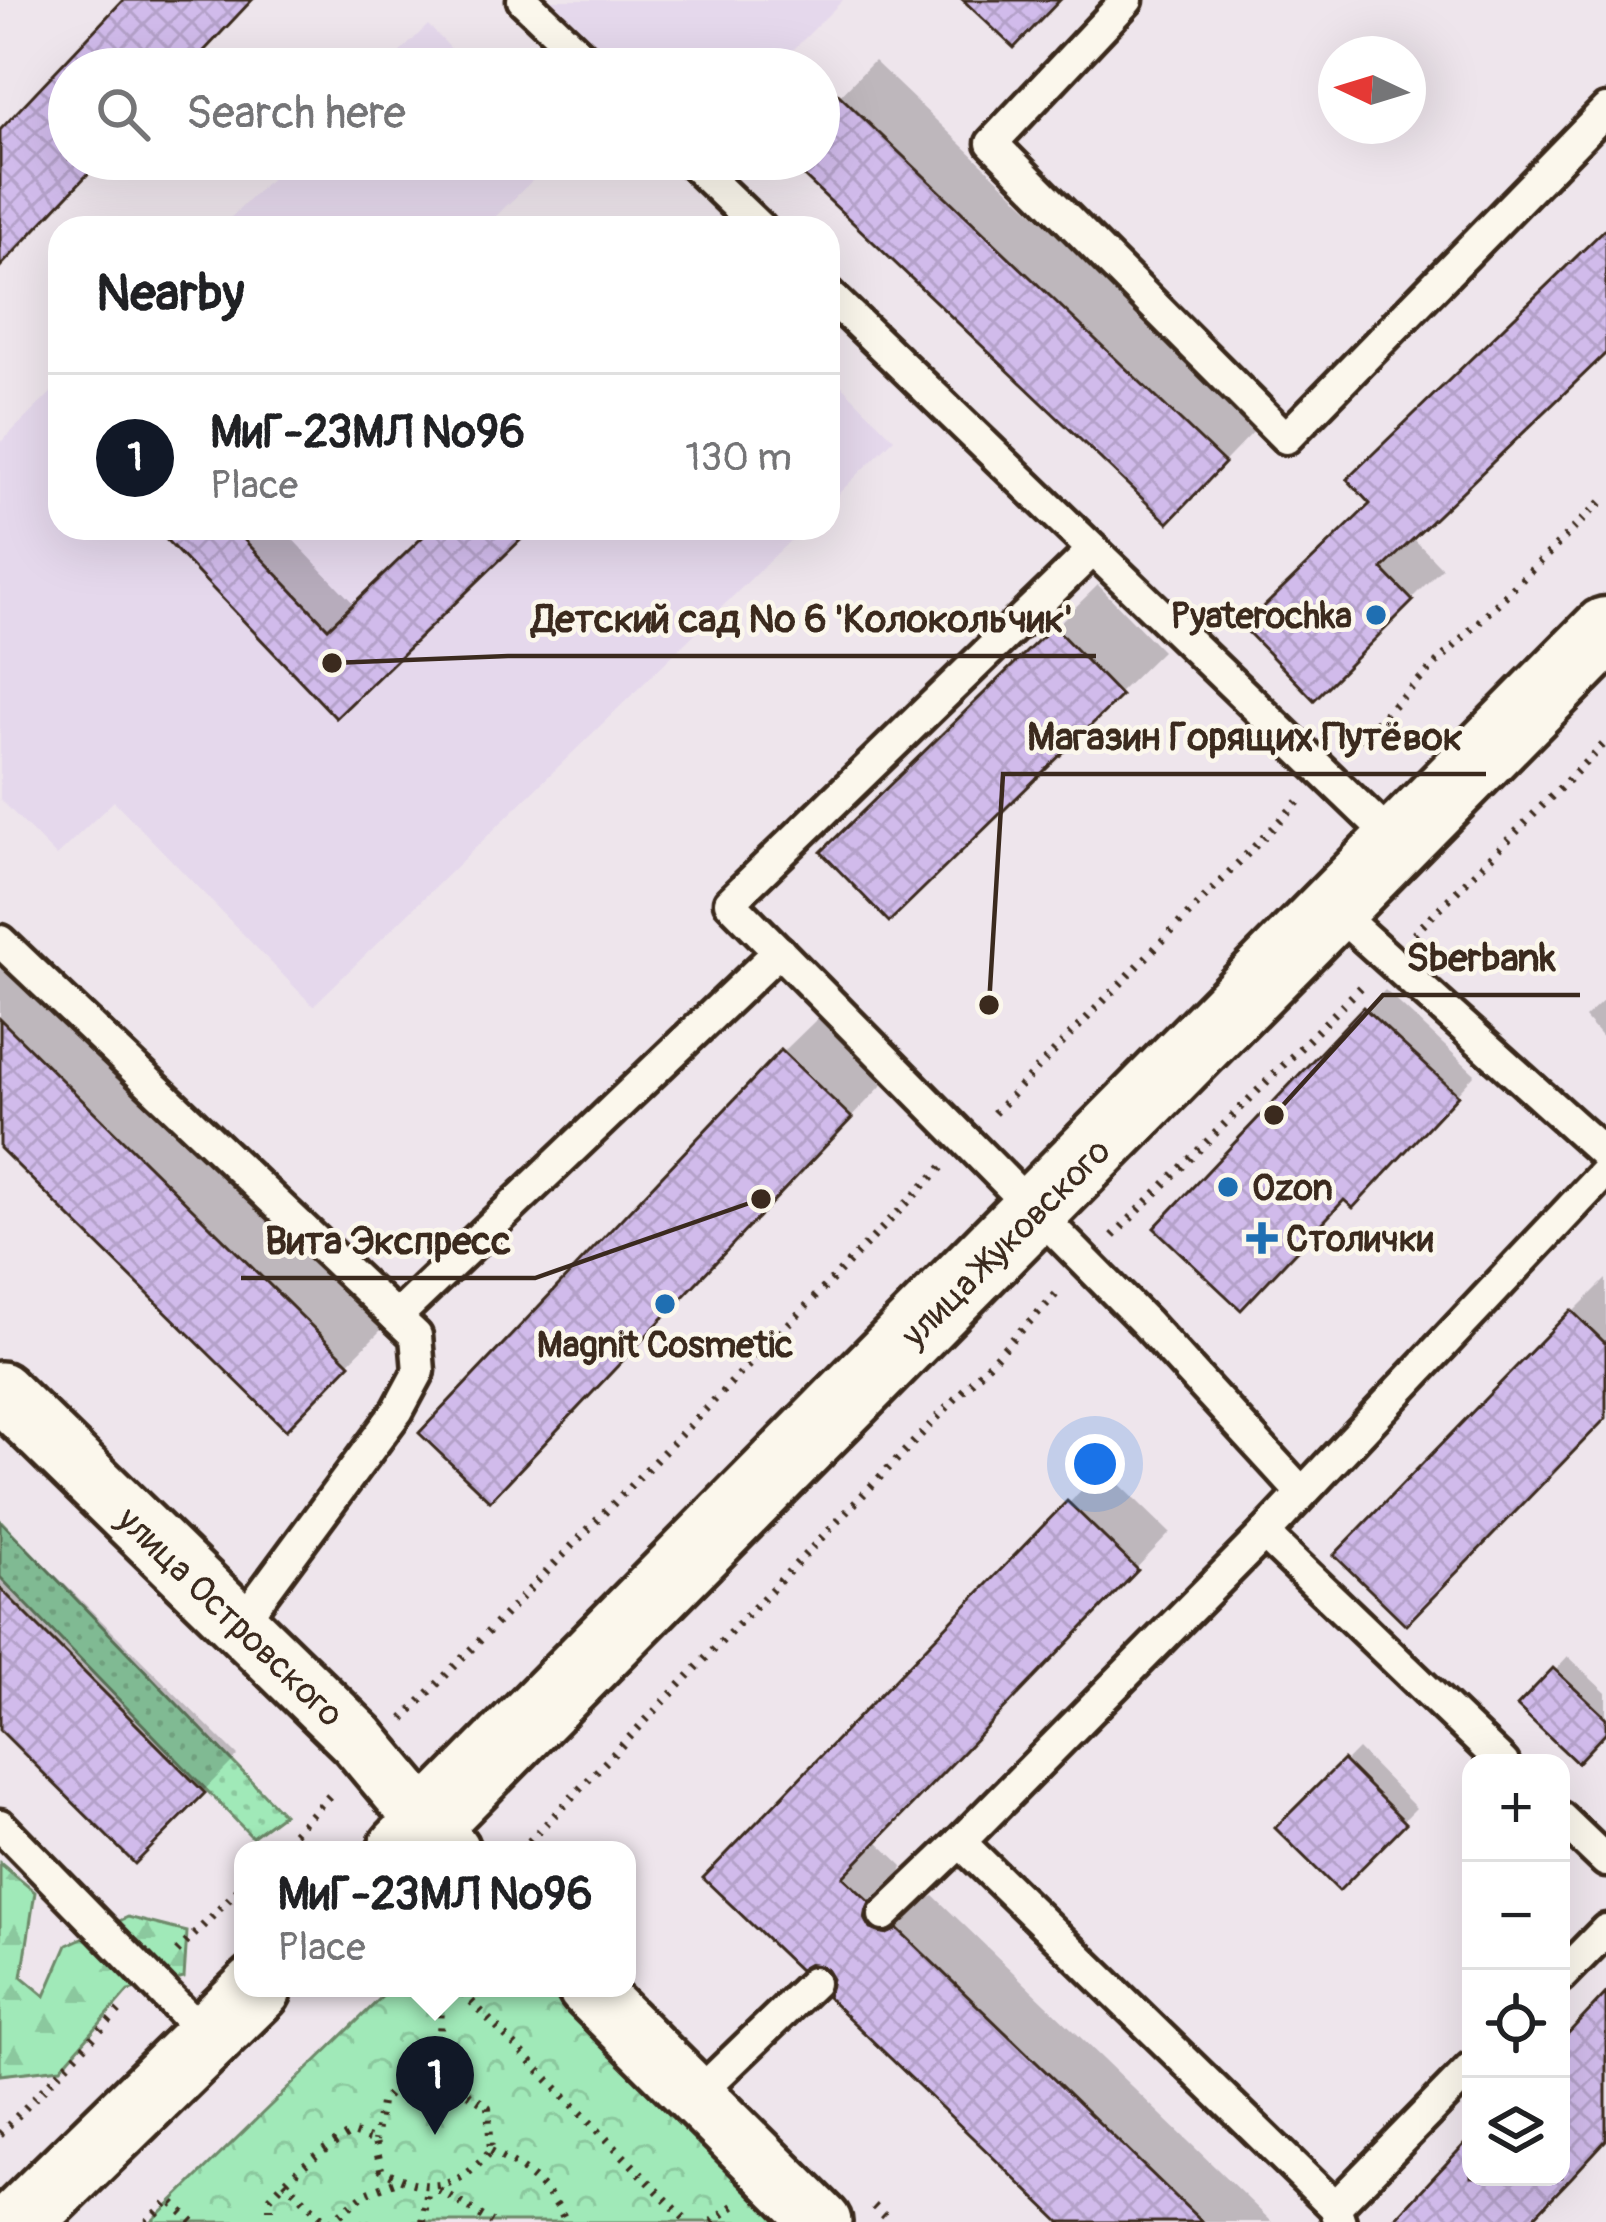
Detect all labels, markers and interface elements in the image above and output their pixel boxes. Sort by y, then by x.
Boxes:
north arrow [1318,36,1426,144]
search box [48,48,840,180]
icon: search [90,81,156,147]
text: Search here [186,86,406,142]
text: Nearby [96,262,244,326]
text: МиГ-23МЛ №96 [210,405,525,461]
text: 1 [127,433,143,482]
text: 130 m [685,433,792,482]
text: Place [210,461,298,510]
callout: Детский сад № 6 'Колокольчик' [508,581,1096,656]
place label: Pyaterochka [1170,594,1352,639]
text: Детский сад № 6 'Колокольчик' [530,595,1072,644]
marker: Pyaterochka [1363,602,1389,628]
callout: Магазин Горящих Путёвок [1003,699,1486,774]
text: Магазин Горящих Путёвок [1027,713,1463,762]
callout: Sberbank [1383,920,1580,995]
text: Sberbank [1406,934,1556,983]
street label: улица Жуковского [891,1129,1120,1358]
place label: Ozon [1252,1166,1333,1211]
marker: Ozon [1215,1174,1241,1200]
callout: Вита Экспресс [241,1203,535,1278]
text: Вита Экспресс [265,1217,511,1266]
place label: Столички [1286,1217,1433,1262]
marker: Столички [1249,1225,1275,1251]
marker: Magnit Cosmetic [652,1291,678,1317]
place label: Magnit Cosmetic [537,1323,793,1368]
your location [1065,1434,1125,1494]
street label: улица Островского [107,1497,353,1737]
map controls [1462,1754,1570,2186]
button: + [1462,1754,1570,1862]
popup [234,1841,636,1997]
button: − [1462,1862,1570,1970]
text: МиГ-23МЛ №96 [277,1867,593,1923]
text: Place [277,1923,365,1972]
button: locate [1462,1970,1570,2078]
pin: 1 [396,2036,474,2135]
button: layers [1462,2078,1570,2186]

